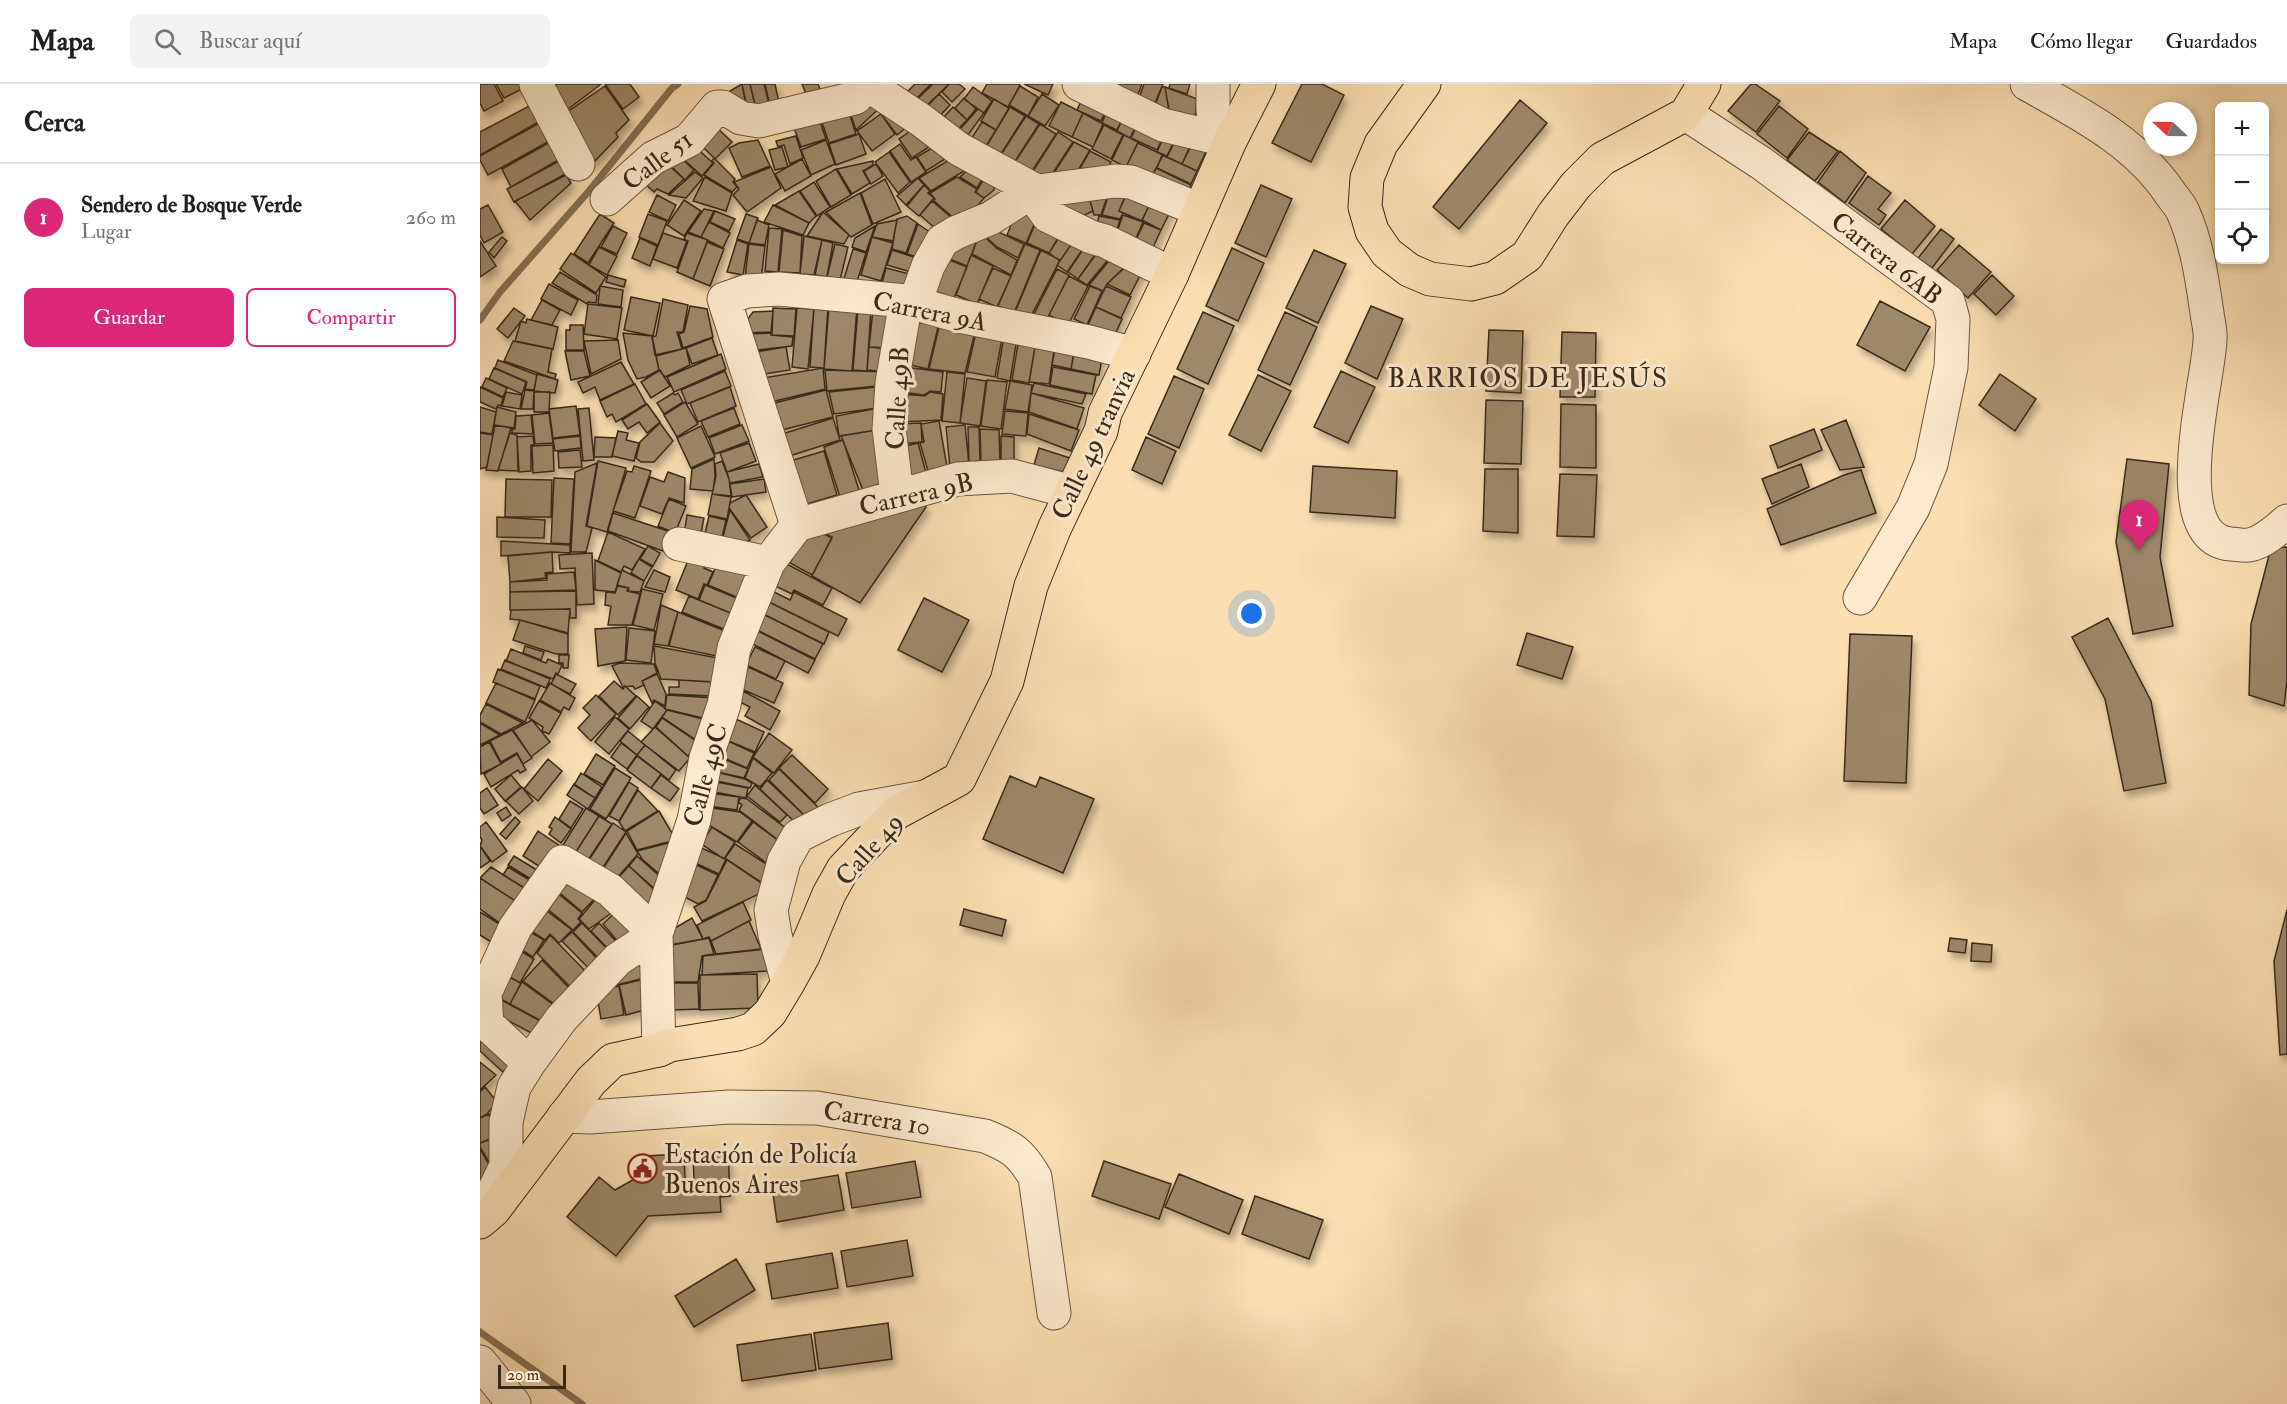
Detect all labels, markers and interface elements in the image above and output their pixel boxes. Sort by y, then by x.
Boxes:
search box [130,14,550,68]
text: Mapa [30,24,94,59]
icon: search [151,25,184,58]
text: Buscar aquí [199,27,301,55]
text: Mapa [1949,28,1997,55]
text: Cómo llegar [2030,28,2133,55]
text: Guardados [2166,28,2257,55]
north arrow [2143,102,2197,156]
map controls [2215,102,2269,264]
button: + [2215,102,2269,156]
text: Cerca [24,107,85,139]
street label: Calle 51 [616,124,699,198]
button: − [2215,156,2269,210]
text: Sendero de Bosque Verde [81,191,302,219]
text: 1 [40,205,47,230]
text: 260 m [406,205,456,230]
street label: Carrera 6AB [1824,205,1948,312]
button: locate [2215,210,2269,264]
text: Lugar [81,219,131,244]
street label: Carrera 9A [870,285,990,339]
button: Guardar [24,288,234,347]
button: Compartir [246,288,456,347]
street label: Calle 49B [879,346,917,451]
district label: BARRIOS DE JESÚS [1388,361,1668,395]
street label: Calle 49 tranvia [1045,364,1143,525]
street label: Carrera 9B [856,466,976,524]
pin: 1 [2120,500,2158,550]
your location [1237,599,1266,628]
street label: Calle 49C [677,720,735,830]
street label: Calle 49 [829,807,911,893]
street label: Carrera 10 [821,1095,933,1143]
place label: Estación de Policía Buenos Aires [664,1139,857,1201]
public building icon: Estación de Policía Buenos Aires [627,1153,659,1185]
scale bar [498,1362,566,1390]
text: 20 m [507,1365,539,1385]

